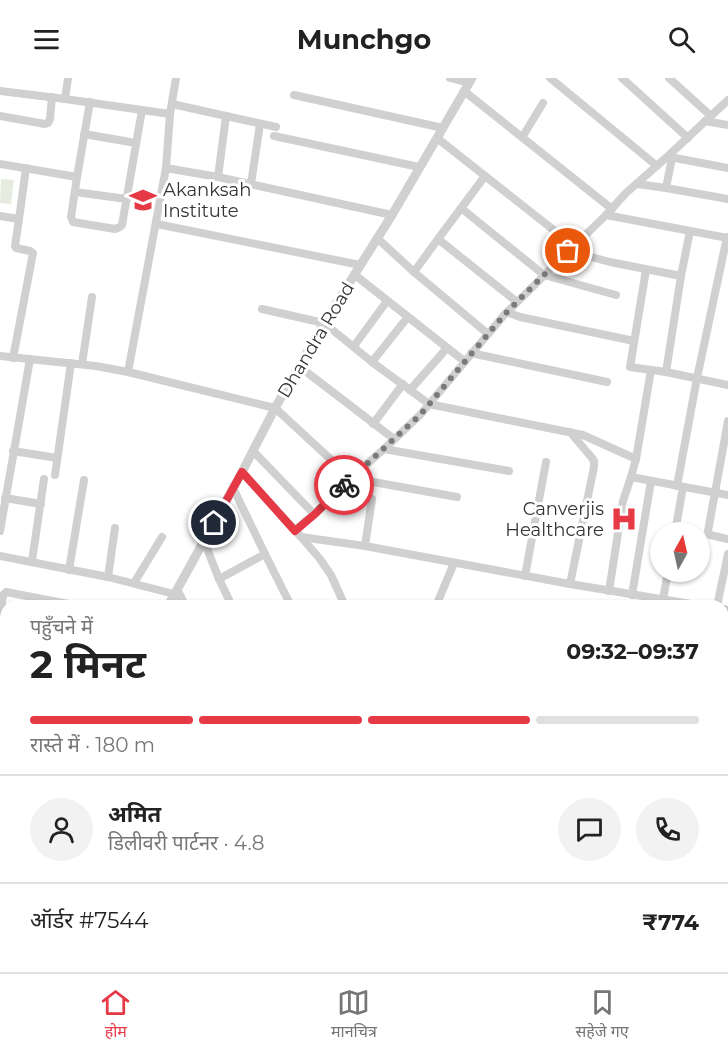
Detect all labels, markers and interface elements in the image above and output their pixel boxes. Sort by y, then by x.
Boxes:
icon: menu [30,23,63,56]
text: Munchgo [297,23,431,56]
icon: search [665,23,698,56]
place label: Akanksah Institute [163,179,251,222]
school or university icon: Akanksah Institute [128,185,158,215]
pin [542,225,593,276]
icon: bag [551,234,584,267]
street label: Dhandra Road [273,278,359,402]
courier [314,455,374,515]
icon: bike [328,469,361,502]
pin [188,497,239,548]
place label: Canverjis Healthcare [505,498,604,541]
hospital icon: Canverjis Healthcare [609,504,639,534]
icon: home [197,506,230,539]
north arrow [650,522,710,582]
map controls [650,522,710,582]
text: पहुँचने में [30,615,93,639]
text: 09:32–09:37 [566,638,699,665]
text: 2 मिनट [30,640,146,688]
text: रास्ते में · 180 m [30,733,155,757]
button: person [30,798,93,861]
button: chat [558,798,621,861]
button: phone [636,798,699,861]
text: अमित [108,801,161,828]
text: डिलीवरी पार्टनर · 4.8 [108,831,265,855]
text: ऑर्डर #7544 [30,907,148,934]
text: ₹774 [642,909,699,936]
tab: होम [99,986,132,1044]
tab: मानचित्र [331,986,377,1044]
tab: सहेजे गए [575,986,629,1044]

